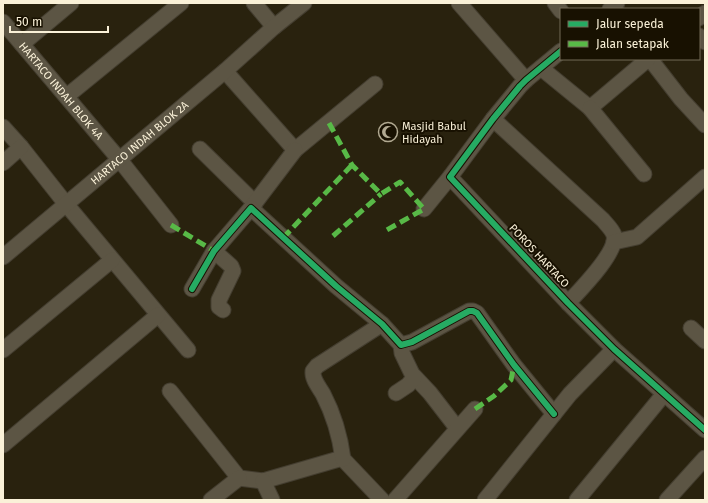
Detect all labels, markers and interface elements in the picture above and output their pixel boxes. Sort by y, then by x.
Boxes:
scale bar [10,8,108,34]
legend [560,8,700,60]
text: 50 m [16,15,42,29]
text: Jalur sepeda [596,17,664,31]
text: Jalan setapak [596,37,670,51]
street label: HARTACO INDAH BLOK 4A [16,39,106,143]
street label: HARTACO INDAH BLOK 2A [88,98,191,187]
place label: Masjid Babul Hidayah [402,120,466,146]
mosque icon: Masjid Babul Hidayah [377,121,399,143]
street label: POROS HARTACO [506,222,572,290]

